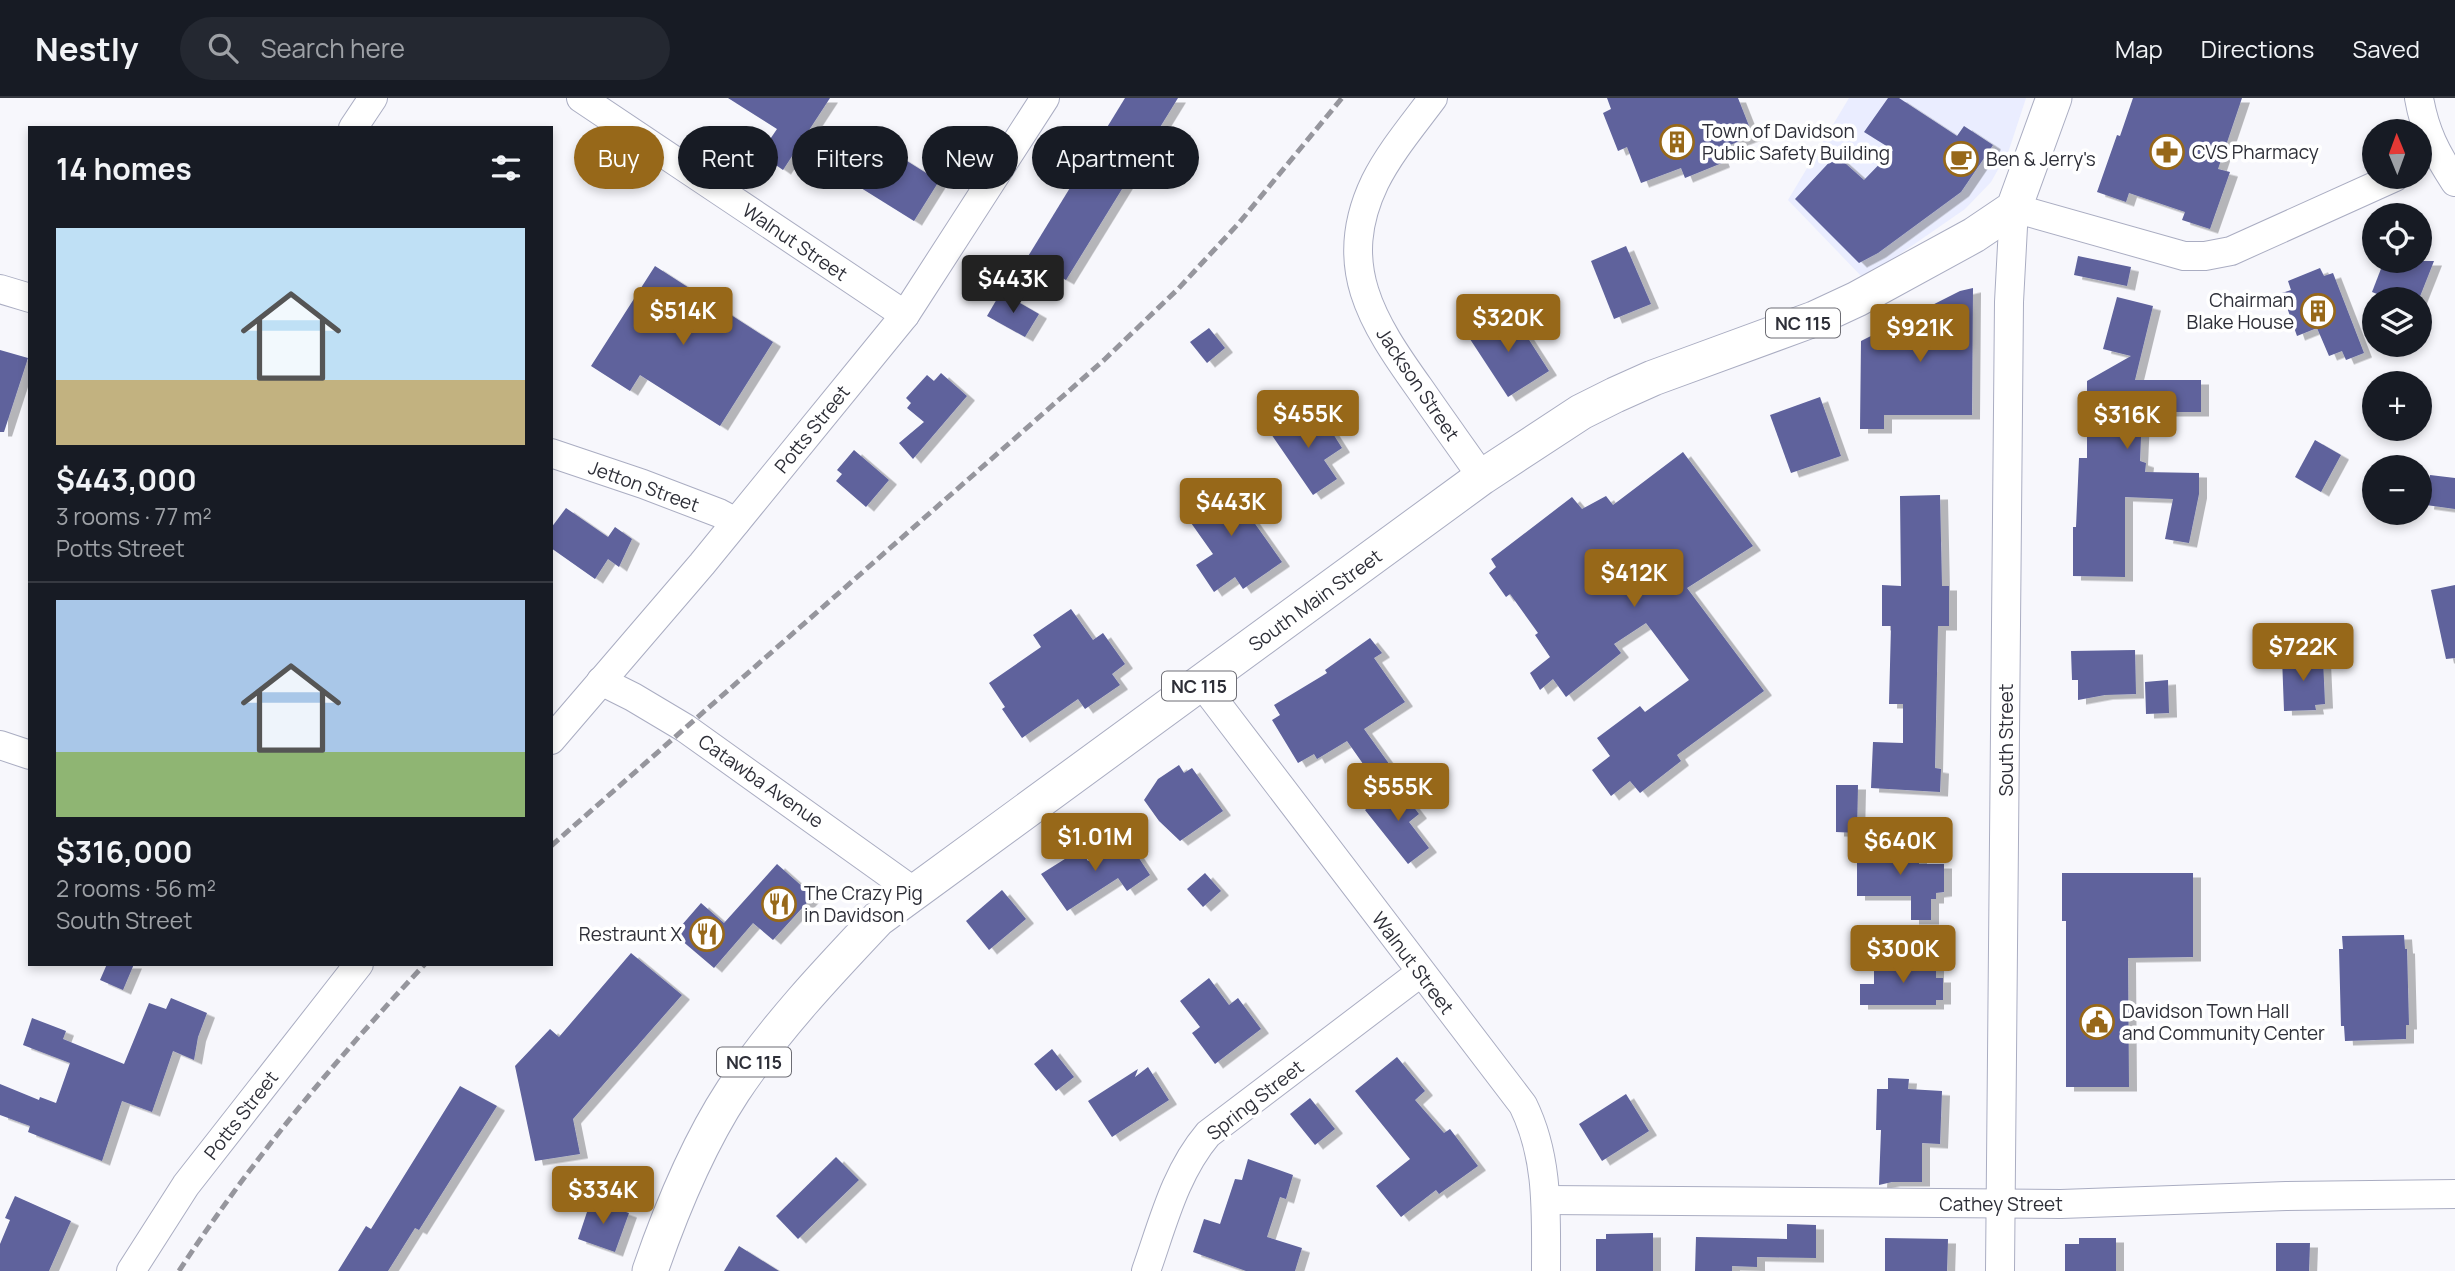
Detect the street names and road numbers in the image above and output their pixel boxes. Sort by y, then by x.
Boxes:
street label: Walnut Street [737,197,853,287]
road number: NC 115 [1766,308,1840,338]
street label: Jackson Street [1371,322,1465,446]
street label: Potts Street [768,380,856,478]
street label: Jetton Street [585,454,703,518]
street label: South Main Street [1243,543,1387,657]
road number: NC 115 [1162,672,1236,700]
street label: South Street [1993,684,2019,796]
street label: Catawba Avenue [693,728,829,834]
street label: Walnut Street [1366,907,1460,1019]
road number: NC 115 [717,1048,791,1077]
street label: Spring Street [1201,1054,1309,1146]
street label: Potts Street [198,1065,284,1165]
street label: Cathey Street [1939,1191,2063,1217]

